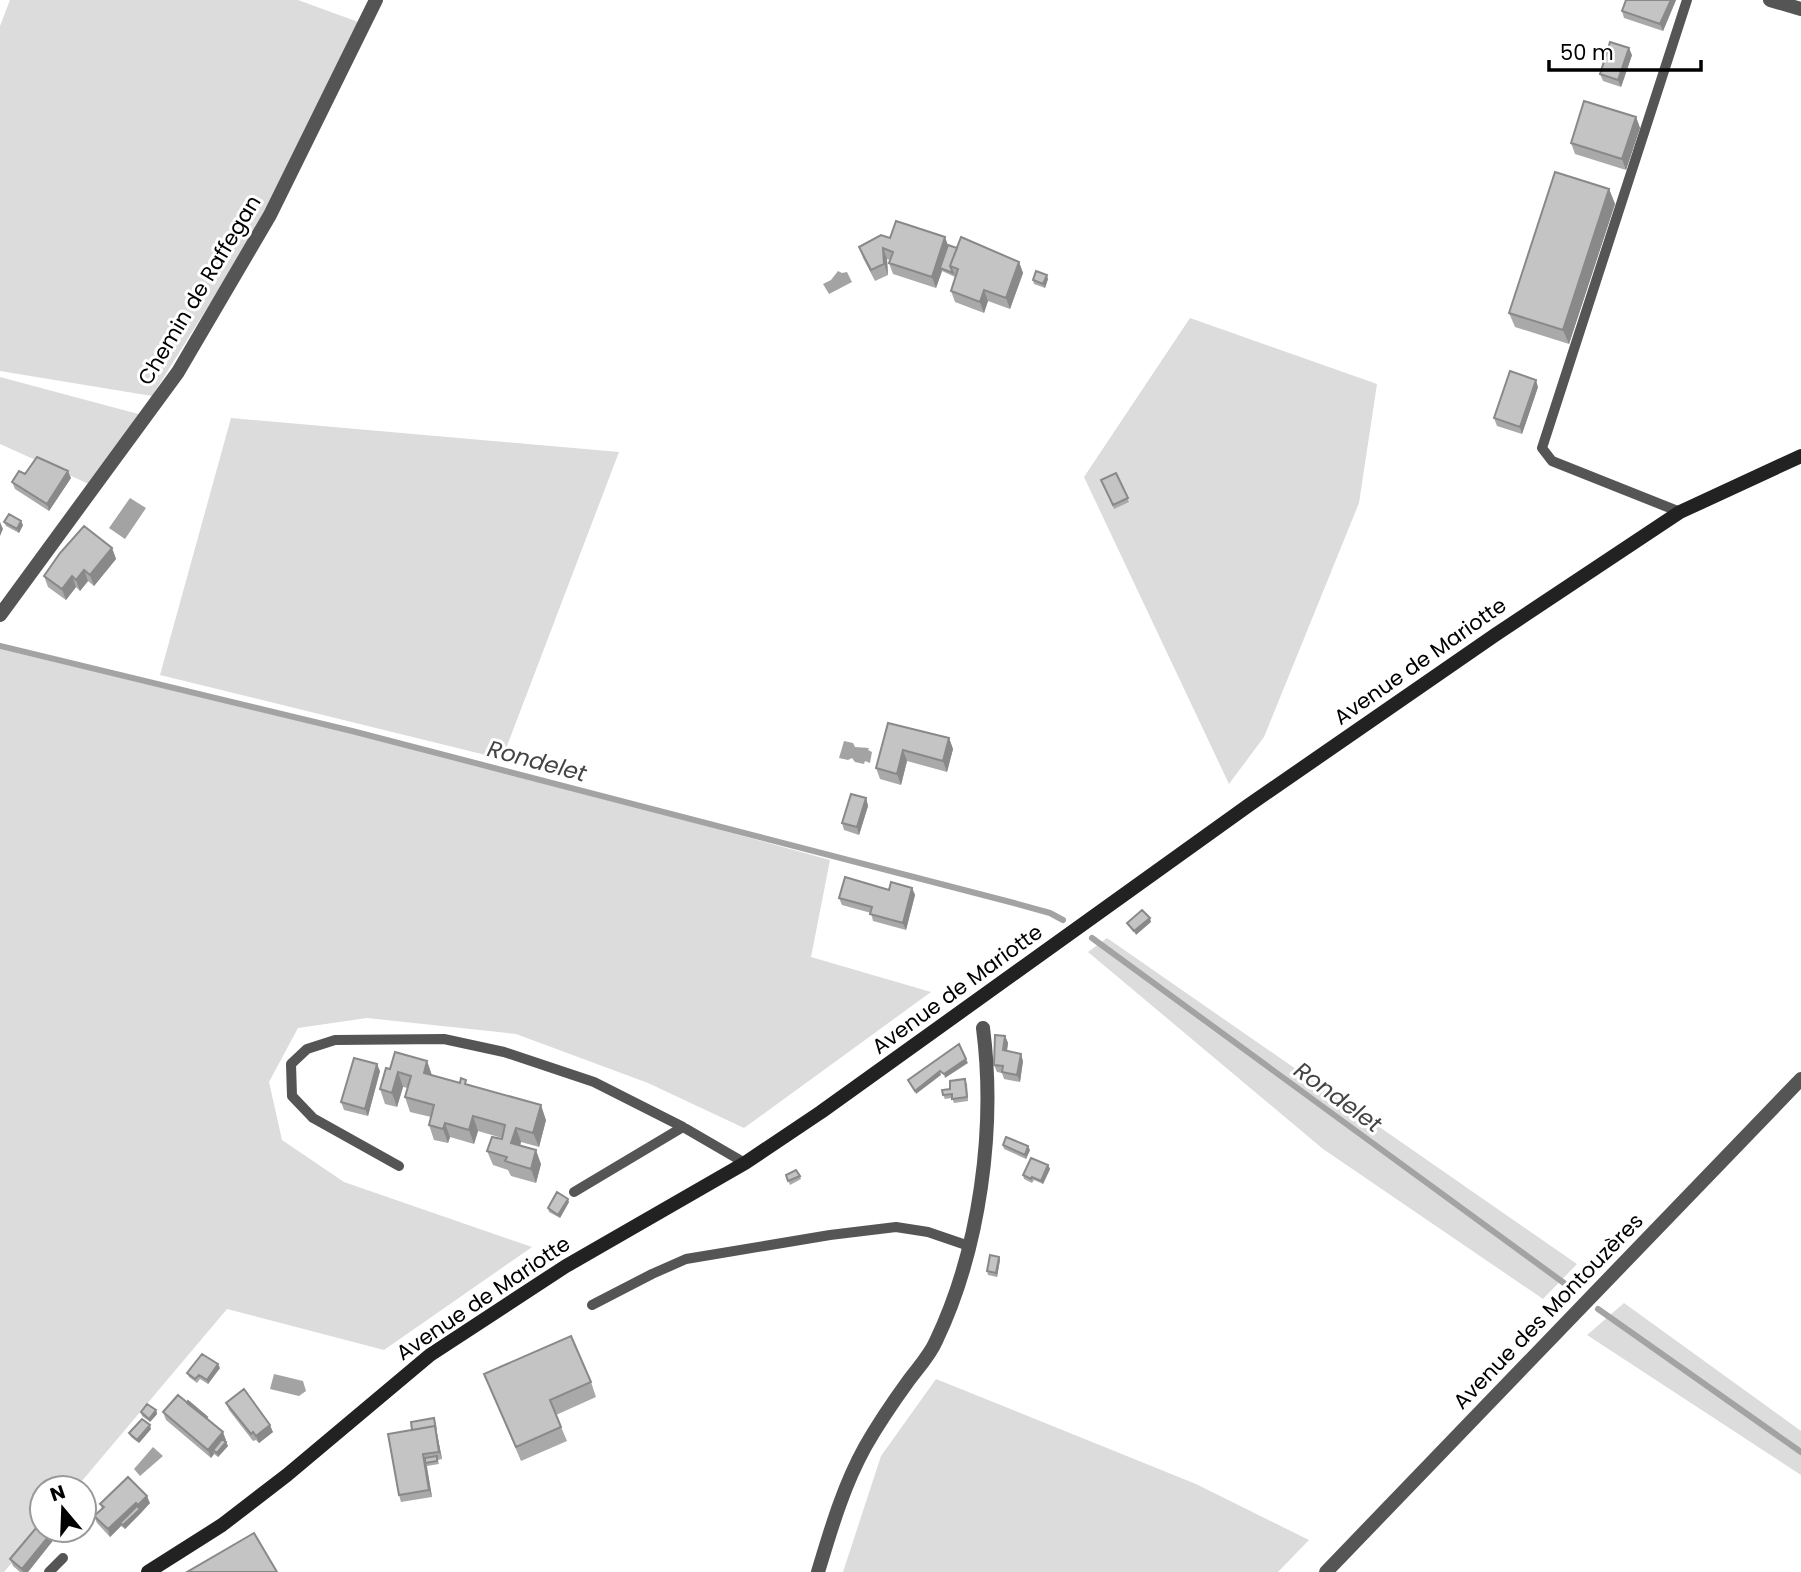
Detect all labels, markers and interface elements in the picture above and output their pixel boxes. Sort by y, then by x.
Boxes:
scale bar [1549,28,1701,72]
text: 50 m [1560,38,1614,67]
street label: Chemin de Raffegan [131,190,267,390]
street label: Avenue de Mariotte [1328,591,1512,731]
water label: Rondelet [484,732,591,790]
street label: Avenue de Mariotte [866,917,1048,1061]
water label: Rondelet [1288,1054,1389,1140]
street label: Avenue des Montouzères [1447,1207,1649,1415]
street label: Avenue de Mariotte [390,1229,576,1367]
north arrow [28,1474,98,1544]
text: N [46,1478,69,1508]

